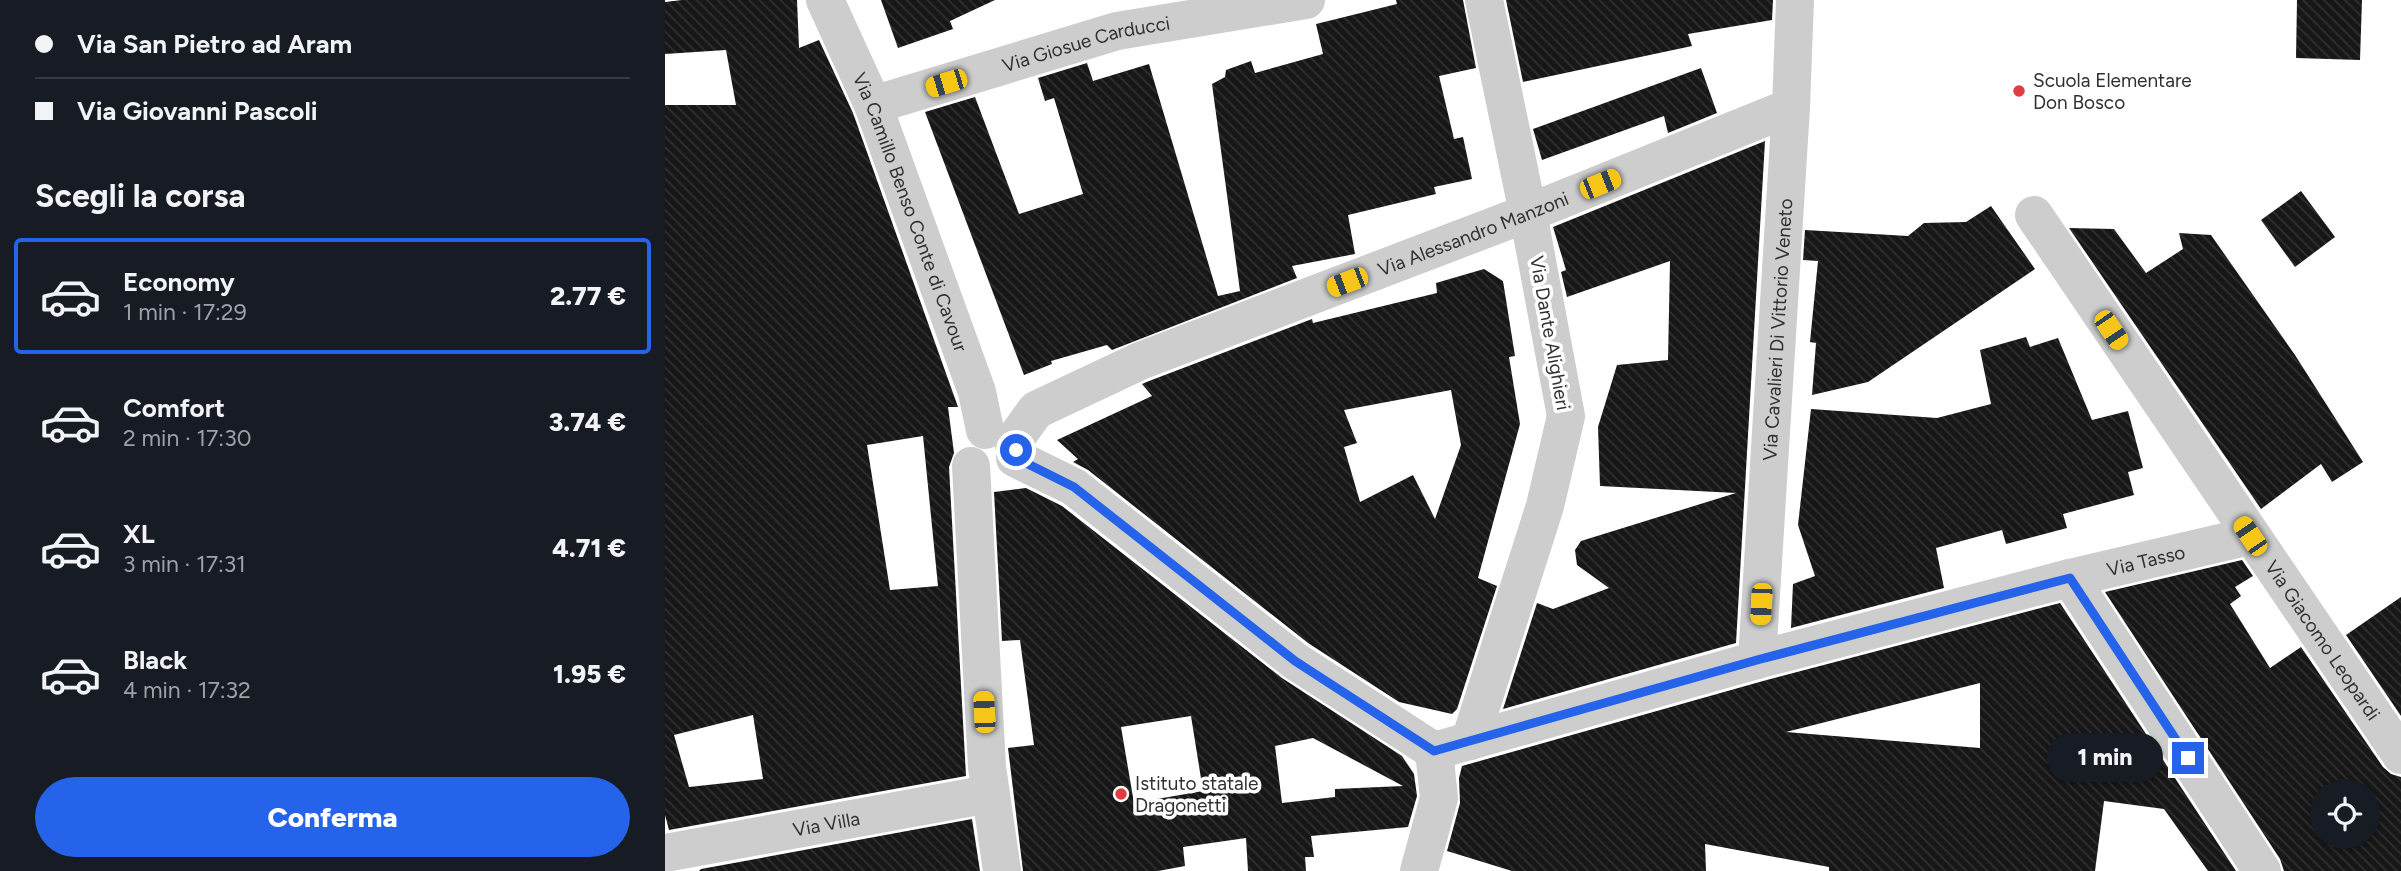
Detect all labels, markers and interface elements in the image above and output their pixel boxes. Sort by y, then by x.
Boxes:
street label: Via Giosue Carducci [999,11,1172,77]
text: Via San Pietro ad Aram [77,28,352,60]
car [923,67,970,99]
street label: Via Camillo Benso Conte di Cavour [848,69,973,355]
place label: Scuola Elementare Don Bosco [2033,69,2192,114]
marker: Scuola Elementare Don Bosco [2011,83,2027,99]
text: Via Giovanni Pascoli [77,95,318,127]
car [1577,166,1624,202]
text: Scegli la corsa [35,177,245,215]
street label: Via Alessandro Manzoni [1374,186,1572,281]
street label: Via Cavalieri Di Vittorio Veneto [1758,198,1797,462]
street label: Via Dante Alighieri [1525,254,1575,412]
icon: car [39,265,102,328]
car [1324,265,1371,299]
text: Economy [123,266,235,298]
text: 2.77 € [550,280,626,312]
text: 1 min · 17:29 [123,298,247,326]
car [2091,307,2132,353]
icon: car [39,391,102,454]
text: Comfort [123,392,225,424]
text: 3.74 € [549,406,626,438]
text: 2 min · 17:30 [123,424,251,452]
route start [1000,434,1032,466]
car [2230,513,2271,559]
icon: car [39,517,102,580]
text: XL [123,518,155,550]
text: 4.71 € [552,532,626,564]
street label: Via Tasso [2104,540,2187,581]
text: 3 min · 17:31 [123,550,246,578]
street label: Via Giacomo Leopardi [2261,556,2385,724]
car [1750,582,1773,626]
icon: car [39,643,102,706]
text: Black [123,644,187,676]
text: 1.95 € [553,658,626,690]
text: 4 min · 17:32 [123,676,251,704]
car [973,690,996,734]
callout: 1 min [2048,734,2163,782]
route end [2172,742,2204,774]
text: 1 min [2078,743,2132,771]
place label: Istituto statale Dragonetti [1135,772,1258,817]
button: Conferma [35,777,630,857]
map controls [2310,779,2380,849]
button: locate [2310,779,2380,849]
marker: Istituto statale Dragonetti [1113,786,1129,802]
street label: Via Villa [791,806,862,841]

